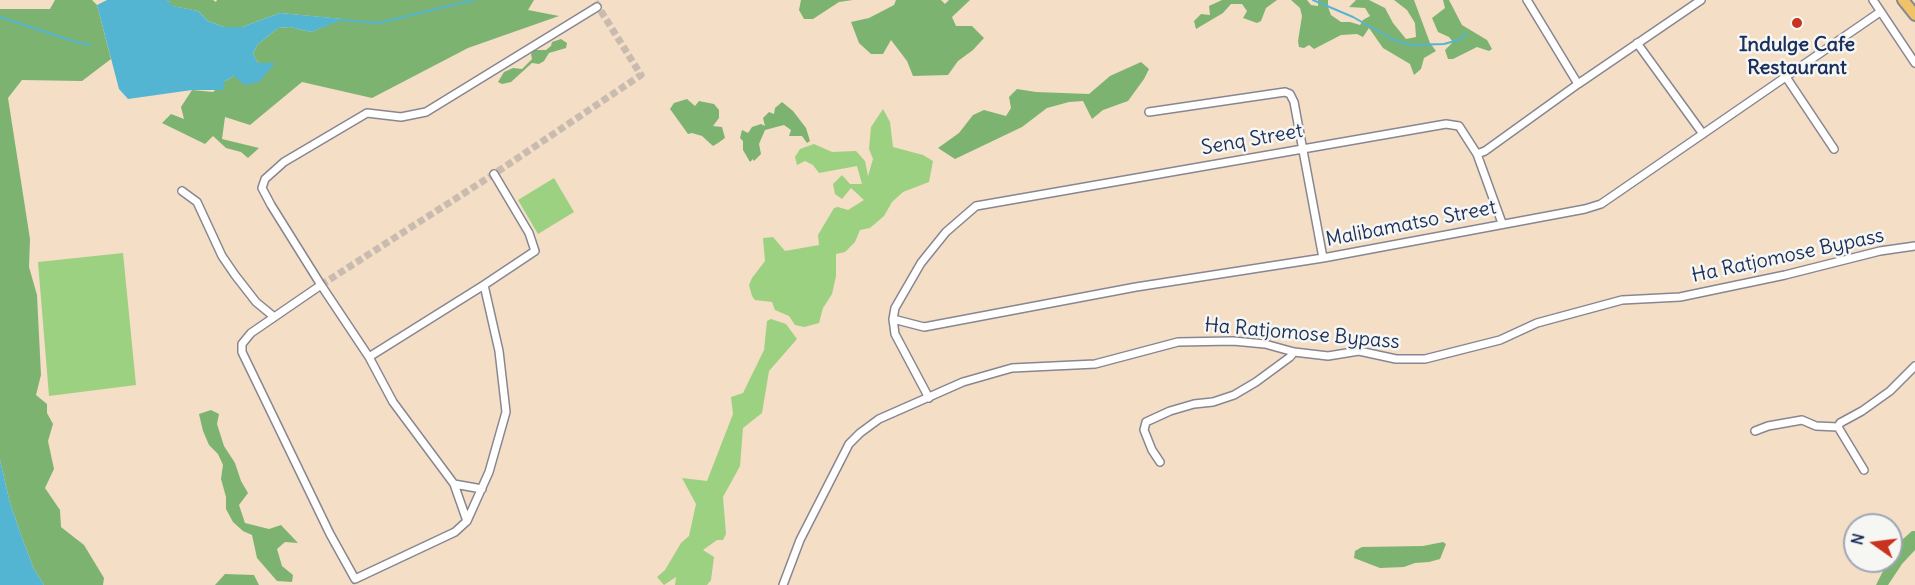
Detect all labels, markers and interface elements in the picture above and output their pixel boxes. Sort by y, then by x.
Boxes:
marker: Indulge Cafe Restaurant [1790,16,1804,30]
place label: Indulge Cafe Restaurant [1739,33,1855,80]
street label: Senq Street [1199,119,1305,161]
street label: Malibamatso Street [1324,196,1498,252]
street label: Ha Ratjomose Bypass [1690,224,1886,288]
street label: Ha Ratjomose Bypass [1203,314,1401,354]
north arrow [1843,513,1903,573]
text: N [1846,531,1869,547]

